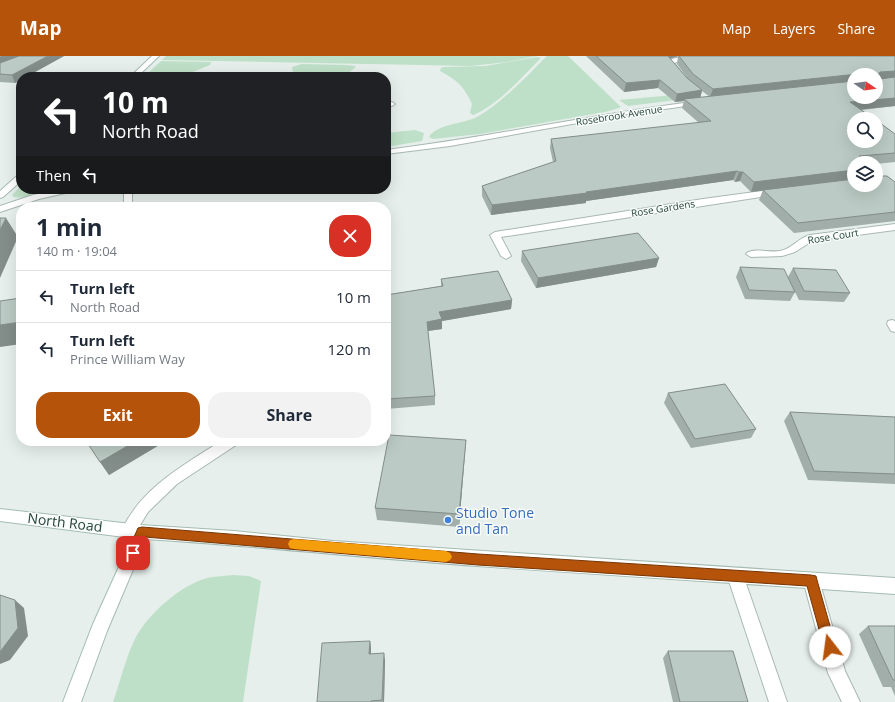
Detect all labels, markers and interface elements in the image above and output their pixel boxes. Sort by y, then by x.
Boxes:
text: Map [20,15,61,41]
text: Map [722,19,751,38]
text: Layers [773,19,815,38]
text: Share [837,19,875,38]
north arrow [847,68,883,104]
map controls [847,68,883,192]
text: 10 m [102,83,169,121]
icon: left [36,88,88,140]
street label: Rosebrook Avenue [575,101,664,129]
button: search [847,112,883,148]
text: North Road [102,119,199,143]
button: layers [847,156,883,192]
icon: left [79,164,101,186]
text: Then [36,165,71,185]
street label: Rose Gardens [630,196,696,220]
text: 1 min [36,210,103,243]
button: close [329,215,371,257]
street label: Rose Court [807,225,860,247]
text: 140 m · 19:04 [36,242,117,260]
text: Turn left [70,278,135,298]
icon: left [36,286,58,308]
text: 10 m [336,287,371,307]
text: North Road [70,298,140,316]
text: Turn left [70,330,135,350]
icon: left [36,338,58,360]
text: 120 m [327,339,371,359]
text: Prince William Way [70,350,185,368]
button: Exit [36,392,200,438]
button: Share [208,392,371,438]
place label: Studio Tone and Tan [456,503,534,538]
street label: North Road [26,508,104,536]
marker: Studio Tone and Tan [443,515,453,525]
pin [116,536,150,570]
icon: arrive [122,542,144,564]
position arrow [809,626,851,668]

